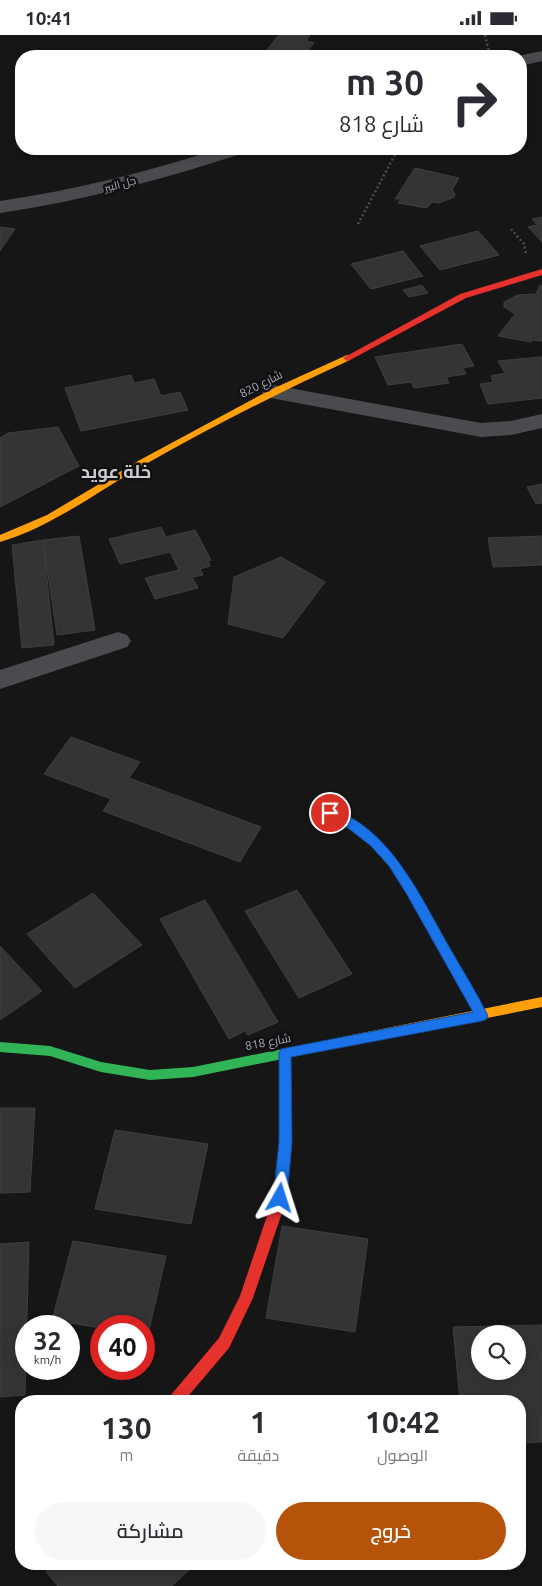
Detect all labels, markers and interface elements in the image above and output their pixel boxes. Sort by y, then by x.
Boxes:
text: 10:41 [25,7,73,29]
text: 30 m [346,62,424,102]
icon: right [442,70,507,135]
text: شارع 818 [339,111,424,136]
street label: جل البير [102,174,137,195]
street label: شارع 820 [237,367,285,402]
district label: خلة عويد [81,461,151,483]
pin [309,792,351,834]
icon: arrive [316,799,344,827]
street label: شارع 818 [244,1031,292,1054]
position arrow [253,1171,305,1223]
speed limit sign: 40 [90,1315,155,1380]
map controls [471,1325,526,1380]
button: search [471,1325,526,1380]
text: 32 [33,1327,62,1355]
text: km/h [34,1353,61,1366]
text: 1 [250,1405,267,1439]
text: 10:42 [365,1405,440,1439]
text: 130 [101,1411,152,1445]
text: m [119,1446,133,1464]
text: دقيقة [238,1446,279,1464]
text: الوصول [377,1446,428,1464]
button: مشاركة [35,1502,266,1560]
button: خروج [276,1502,506,1560]

